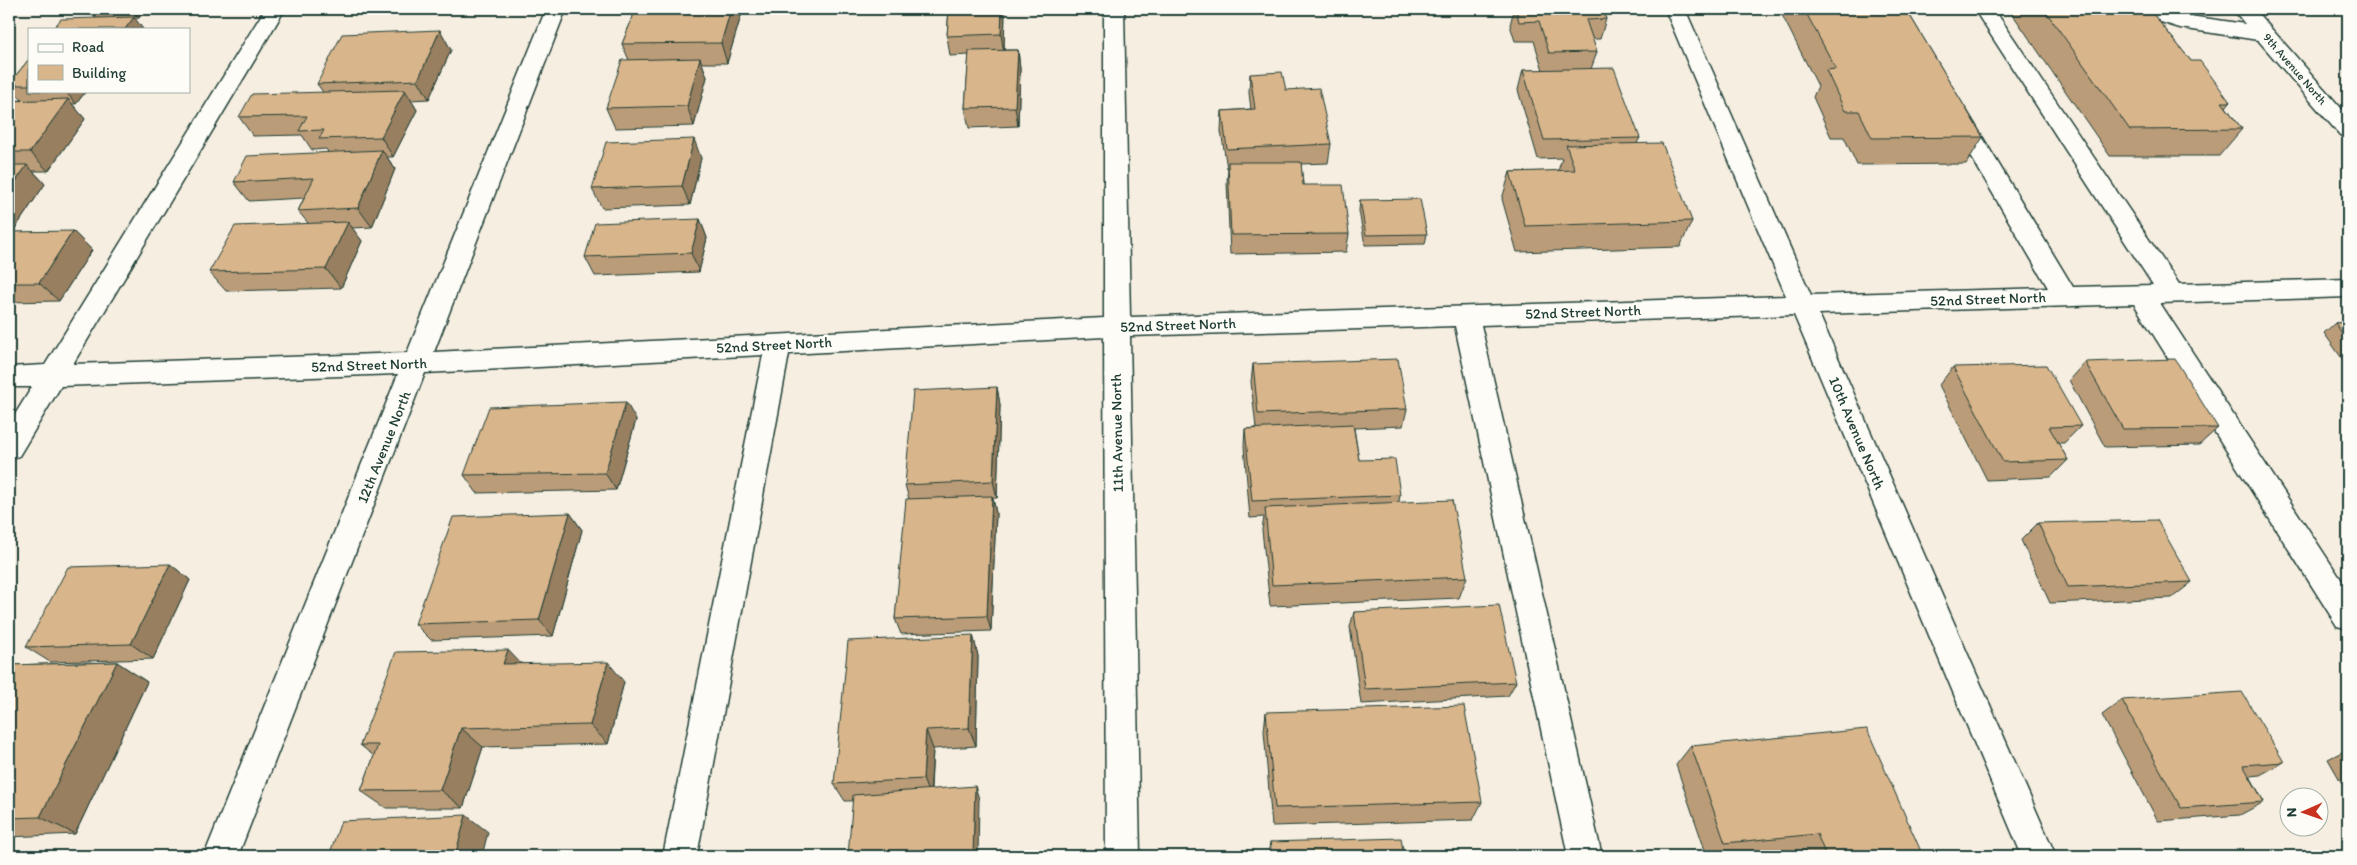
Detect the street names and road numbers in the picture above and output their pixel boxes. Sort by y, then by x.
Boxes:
street label: 9th Avenue North [2260,30,2330,108]
street label: 52nd Street North [1930,288,2047,310]
street label: 52nd Street North [1525,301,1642,323]
street label: 52nd Street North [1120,314,1237,336]
street label: 52nd Street North [716,333,833,357]
street label: 52nd Street North [311,354,428,376]
street label: 11th Avenue North [1107,373,1127,493]
street label: 10th Avenue North [1825,374,1889,492]
street label: 12th Avenue North [353,388,415,506]

